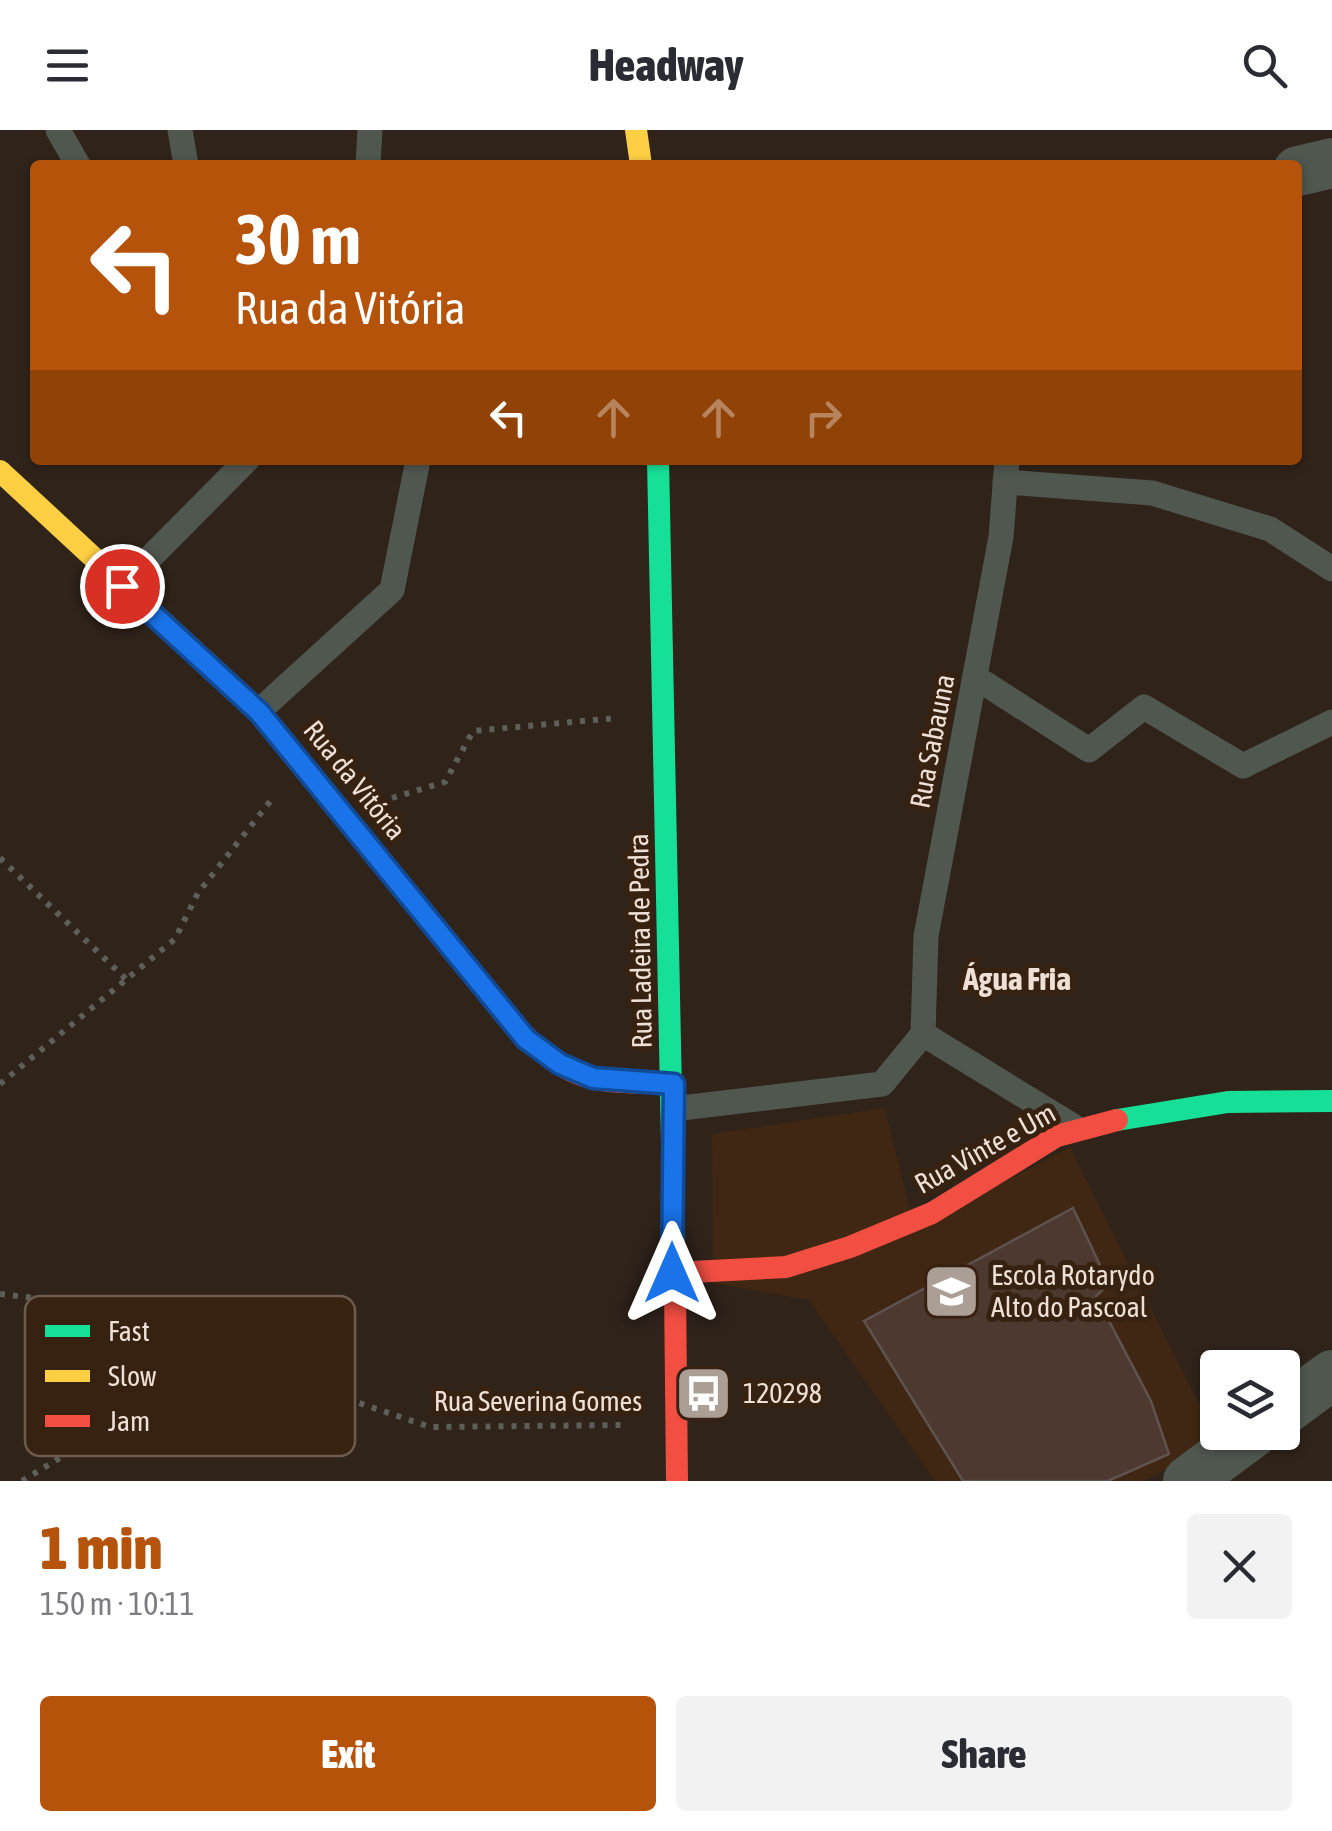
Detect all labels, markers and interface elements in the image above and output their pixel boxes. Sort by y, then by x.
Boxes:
icon: menu [40,38,95,93]
icon: search [1237,38,1292,93]
text: Headway [589,39,743,91]
text: 30 m [235,199,361,279]
icon: left [70,200,200,330]
text: Rua da Vitória [235,282,465,334]
icon: left [481,390,536,445]
icon: ahead [586,390,641,445]
icon: ahead [691,390,746,445]
icon: right [796,390,851,445]
pin [80,544,165,629]
icon: arrive [95,559,150,614]
street label: Rua Sabauna [903,671,961,811]
street label: Rua da Vitória [297,714,413,846]
street label: Rua Ladeira de Pedra [622,833,658,1049]
district label: Água Fria [962,960,1071,997]
street label: Rua Vinte e Um [909,1096,1061,1200]
position arrow [620,1221,724,1325]
place label: Escola Rotarydo Alto do Pascoal [991,1259,1155,1323]
school or university icon: Escola Rotarydo Alto do Pascoal [922,1261,982,1321]
legend [25,1296,355,1456]
text: Fast [108,1315,150,1347]
map controls [1200,1350,1300,1450]
button: layers [1200,1350,1300,1450]
text: Slow [108,1360,157,1392]
bus stop icon: 120298 [674,1363,734,1423]
place label: 120298 [743,1377,822,1409]
street label: Rua Severina Gomes [434,1385,642,1417]
text: Jam [108,1405,150,1437]
text: 1 min [40,1513,163,1582]
button: close [1187,1514,1292,1619]
text: 150 m · 10:11 [40,1585,195,1622]
button: Exit [40,1696,656,1811]
button: Share [676,1696,1292,1811]

